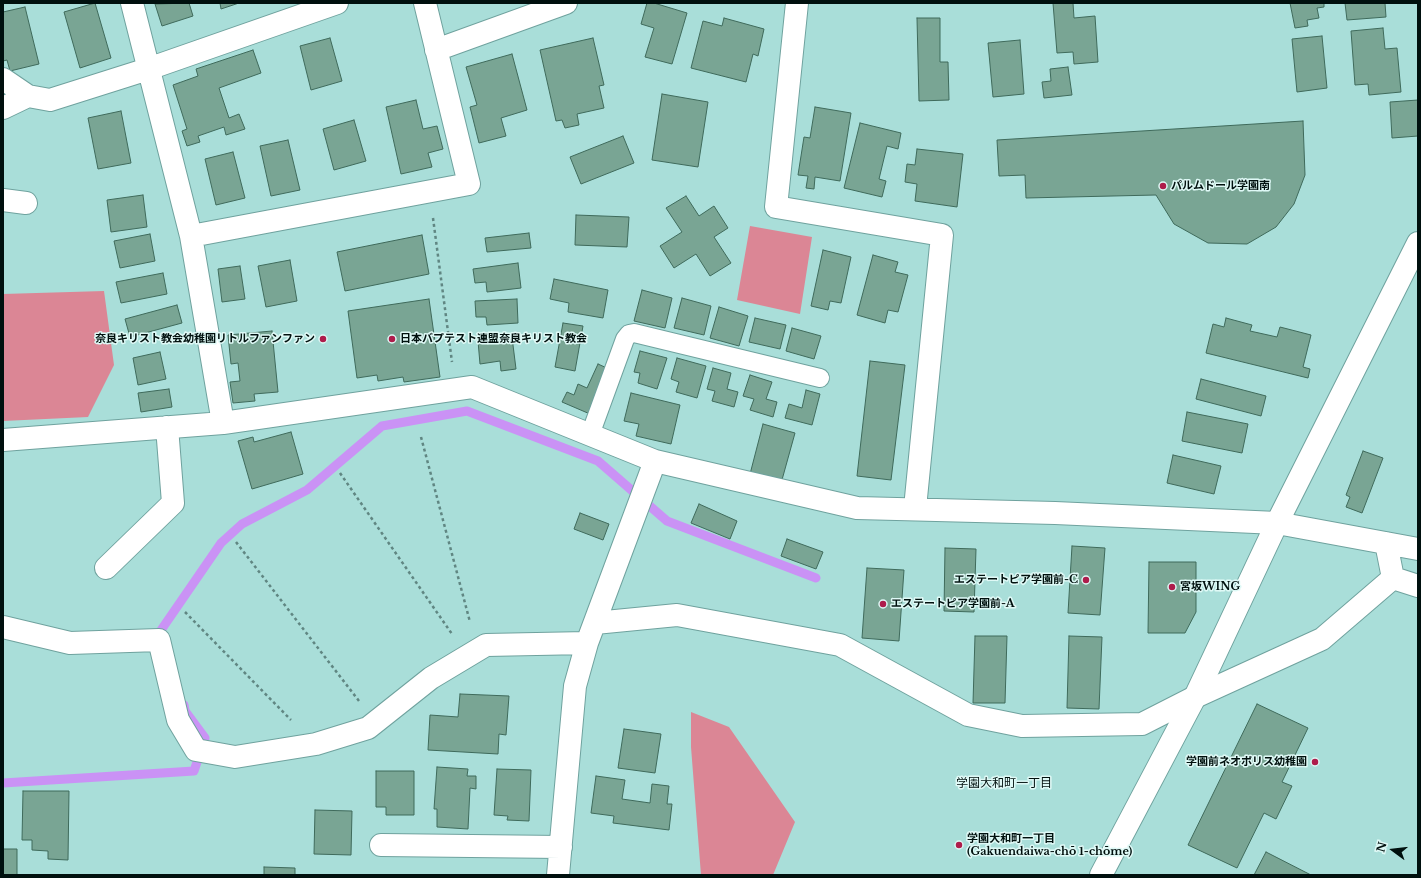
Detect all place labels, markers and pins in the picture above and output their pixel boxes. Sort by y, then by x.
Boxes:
place label: パルムドール学園南 [1171,179,1270,193]
marker: パルムドール学園南 [1158,181,1168,191]
place label: 奈良キリスト教会幼稚園リトルファンファン [95,332,315,346]
place label: 日本バプテスト連盟奈良キリスト教会 [400,332,587,346]
marker: 奈良キリスト教会幼稚園リトルファンファン [318,334,328,344]
marker: 日本バプテスト連盟奈良キリスト教会 [387,334,397,344]
place label: エステートピア学園前-C [954,573,1078,587]
marker: エステートピア学園前-C [1081,575,1091,585]
place label: 宮坂WING [1180,580,1240,594]
marker: 宮坂WING [1167,582,1177,592]
place label: エステートピア学園前-A [891,597,1015,611]
marker: エステートピア学園前-A [878,599,888,609]
place label: 学園前ネオポリス幼稚園 [1186,755,1307,769]
marker: 学園前ネオポリス幼稚園 [1310,757,1320,767]
place label: 学園大和町一丁目 (Gakuendaiwa-chō 1-chōme) [967,832,1132,858]
marker: 学園大和町一丁目 (Gakuendaiwa-chō 1-chōme) [954,840,964,850]

